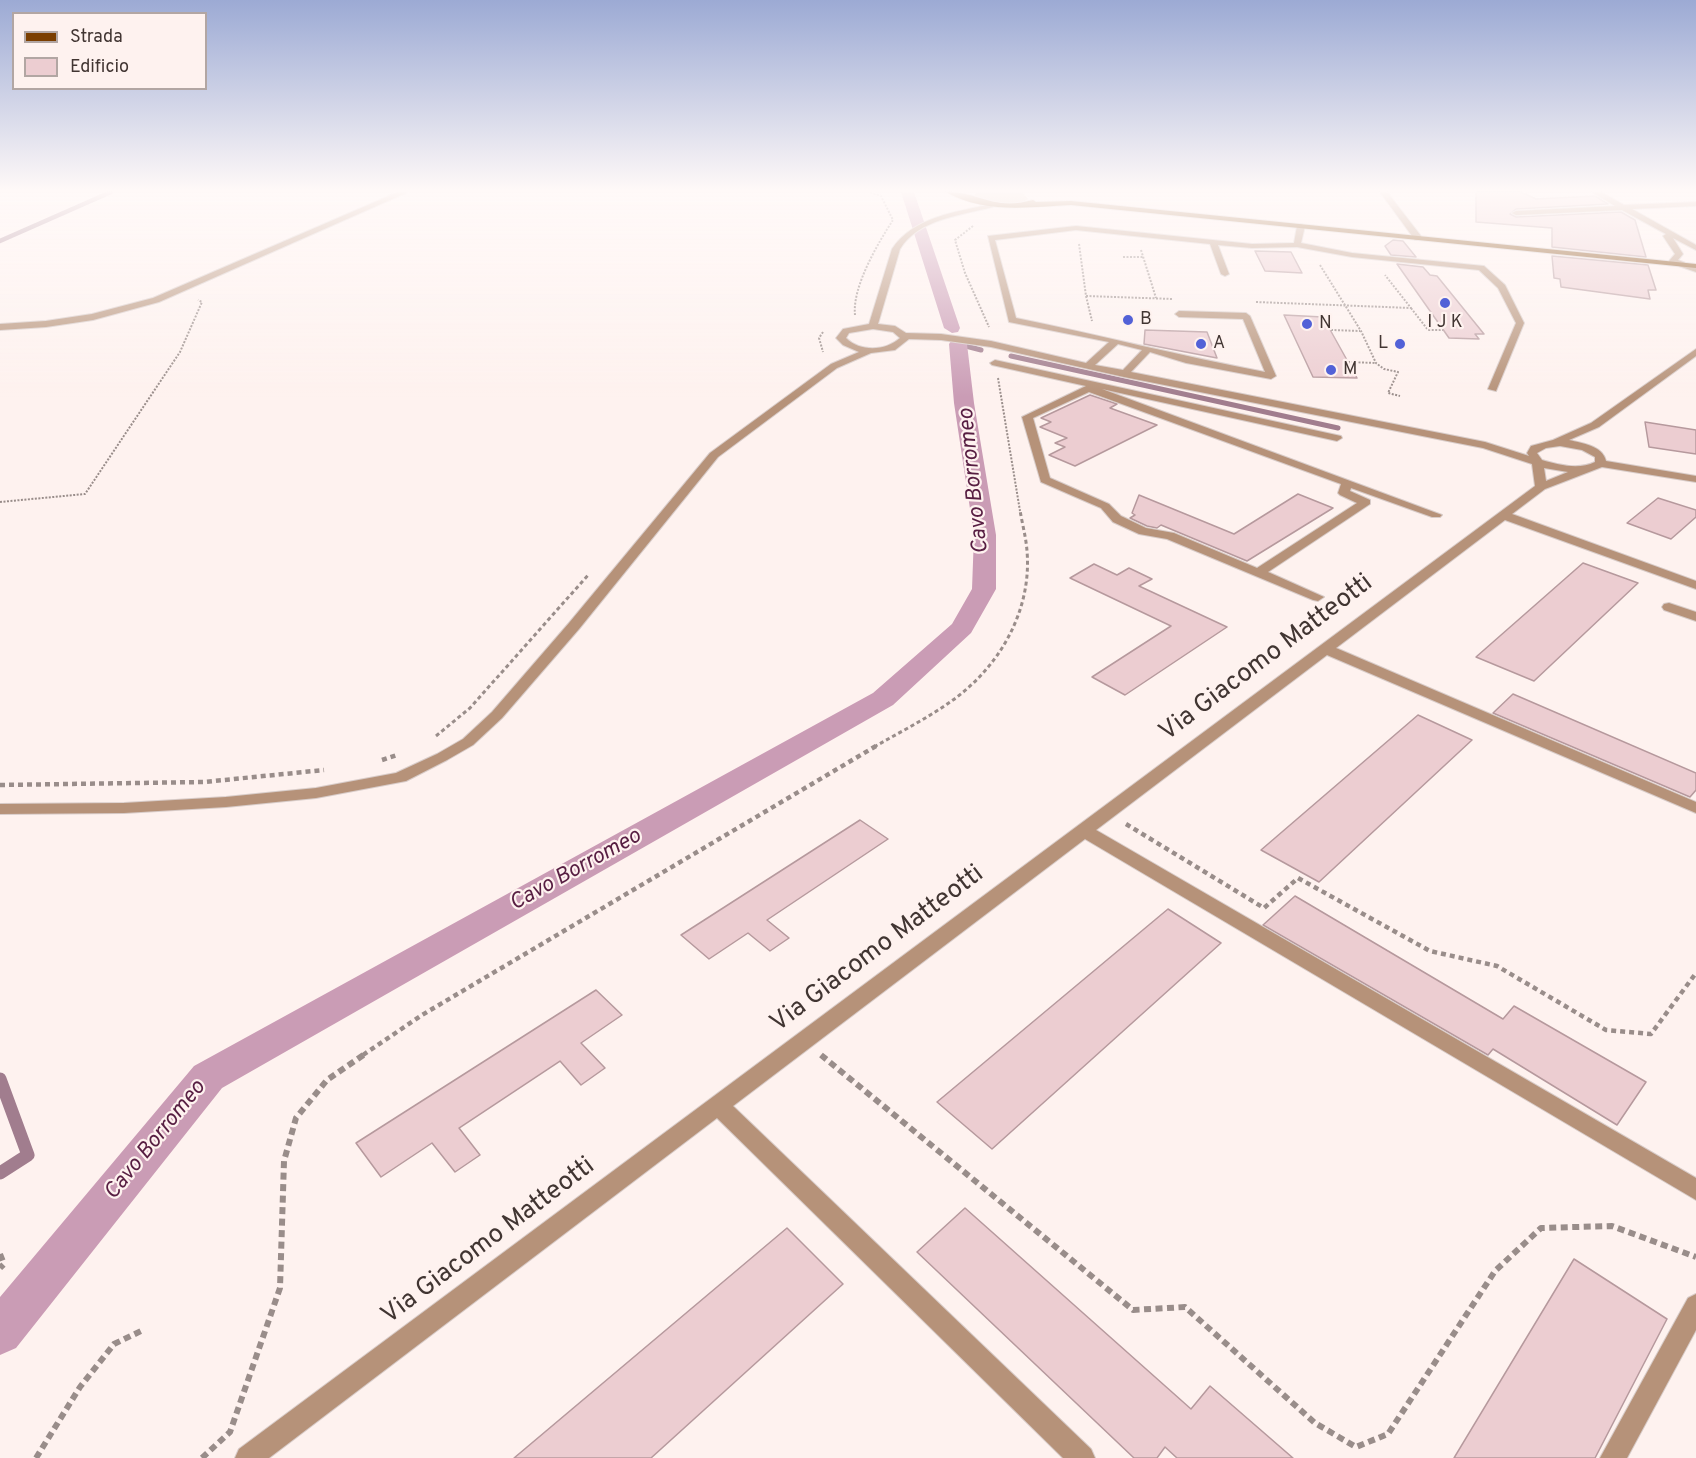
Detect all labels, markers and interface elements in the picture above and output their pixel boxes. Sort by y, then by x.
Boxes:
legend [12,12,207,90]
text: Strada [70,26,123,49]
text: Edificio [70,56,129,79]
marker: I J K [1438,296,1452,310]
place label: B [1140,309,1152,331]
place label: I J K [1427,312,1463,334]
marker: B [1121,313,1135,327]
place label: N [1319,313,1332,335]
marker: N [1300,317,1314,331]
place label: A [1213,333,1225,355]
place label: L [1378,333,1388,355]
marker: A [1194,337,1208,351]
marker: L [1393,337,1407,351]
place label: M [1343,359,1357,381]
marker: M [1324,363,1338,377]
water label: Cavo Borromeo [954,407,996,555]
street label: Via Giacomo Matteotti [1154,569,1380,749]
water label: Cavo Borromeo [506,824,646,918]
street label: Via Giacomo Matteotti [765,860,991,1040]
water label: Cavo Borromeo [100,1076,212,1206]
street label: Via Giacomo Matteotti [376,1152,602,1332]

